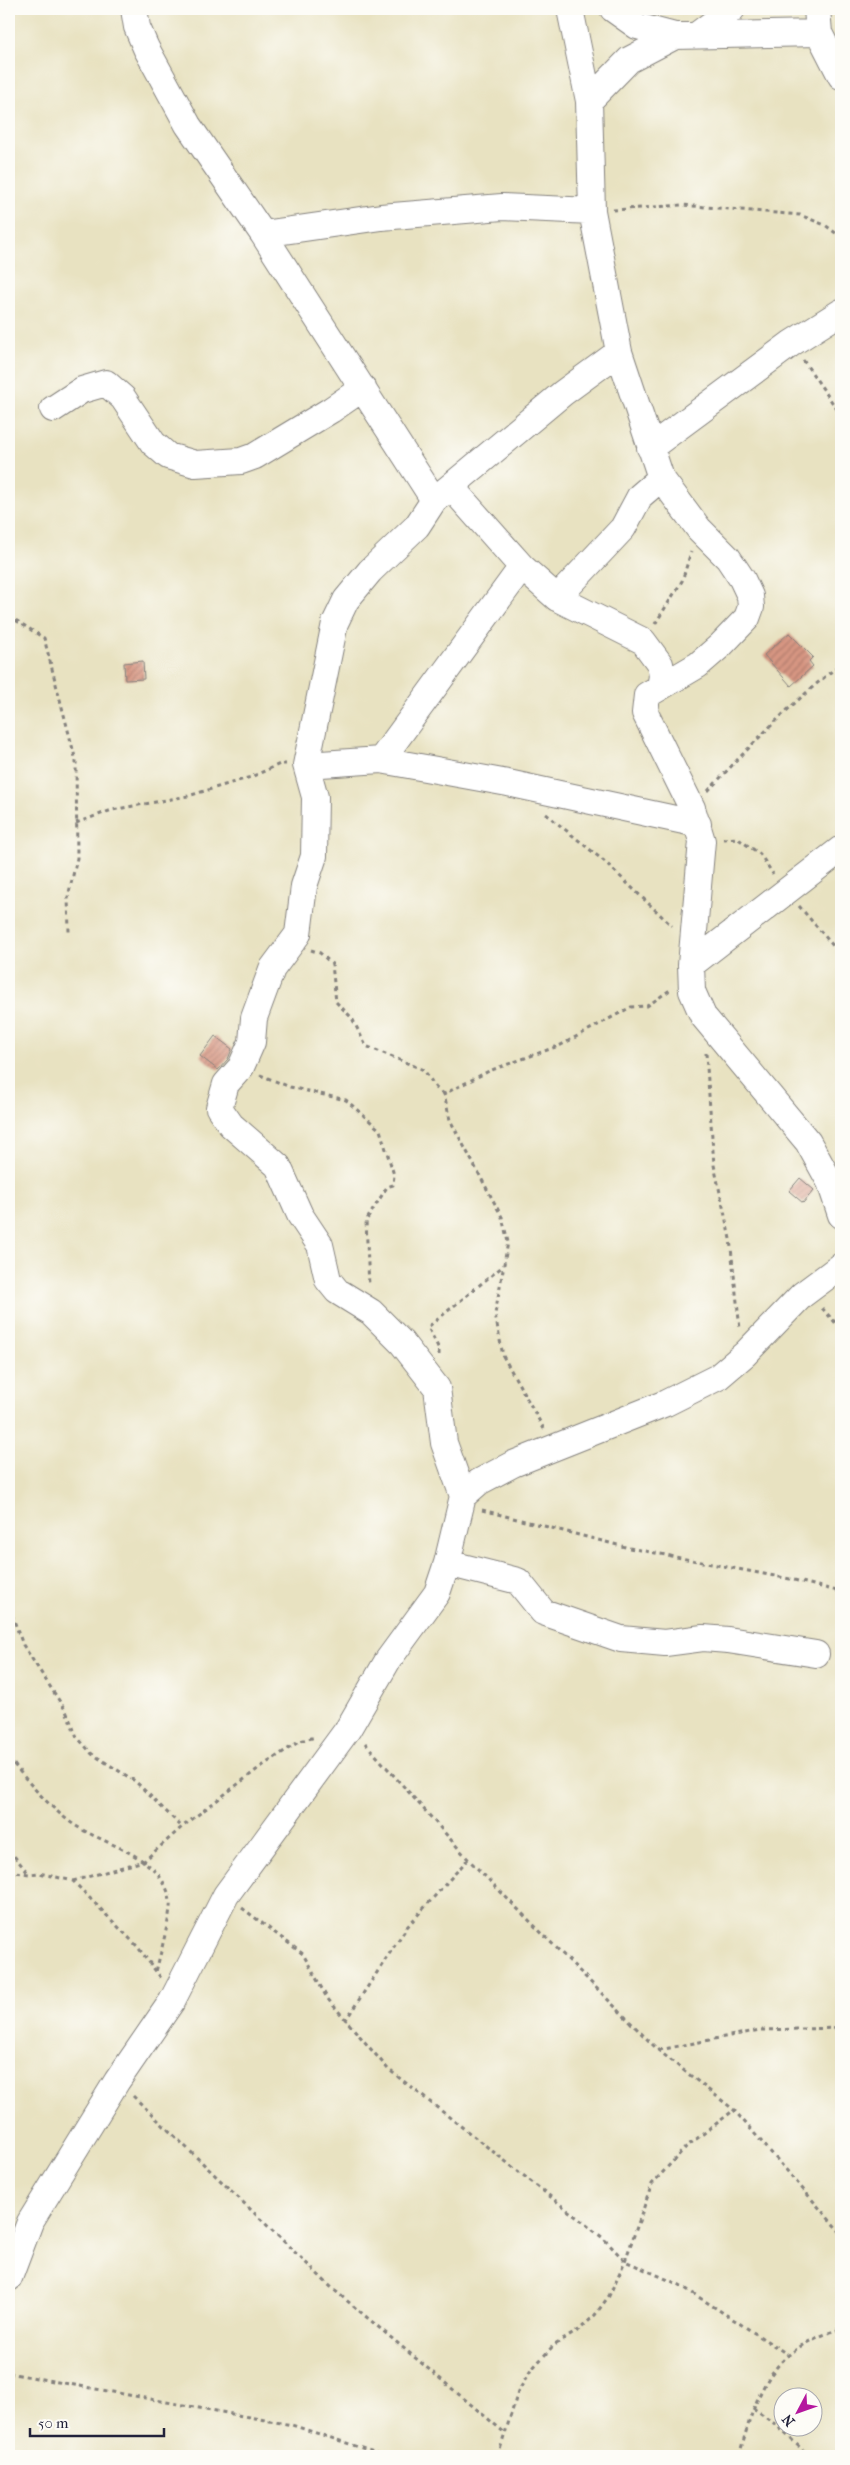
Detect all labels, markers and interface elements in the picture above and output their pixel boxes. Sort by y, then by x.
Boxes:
north arrow [772,2388,822,2438]
scale bar [30,2405,164,2437]
text: N [778,2410,798,2430]
text: 50 m [38,2414,69,2432]

